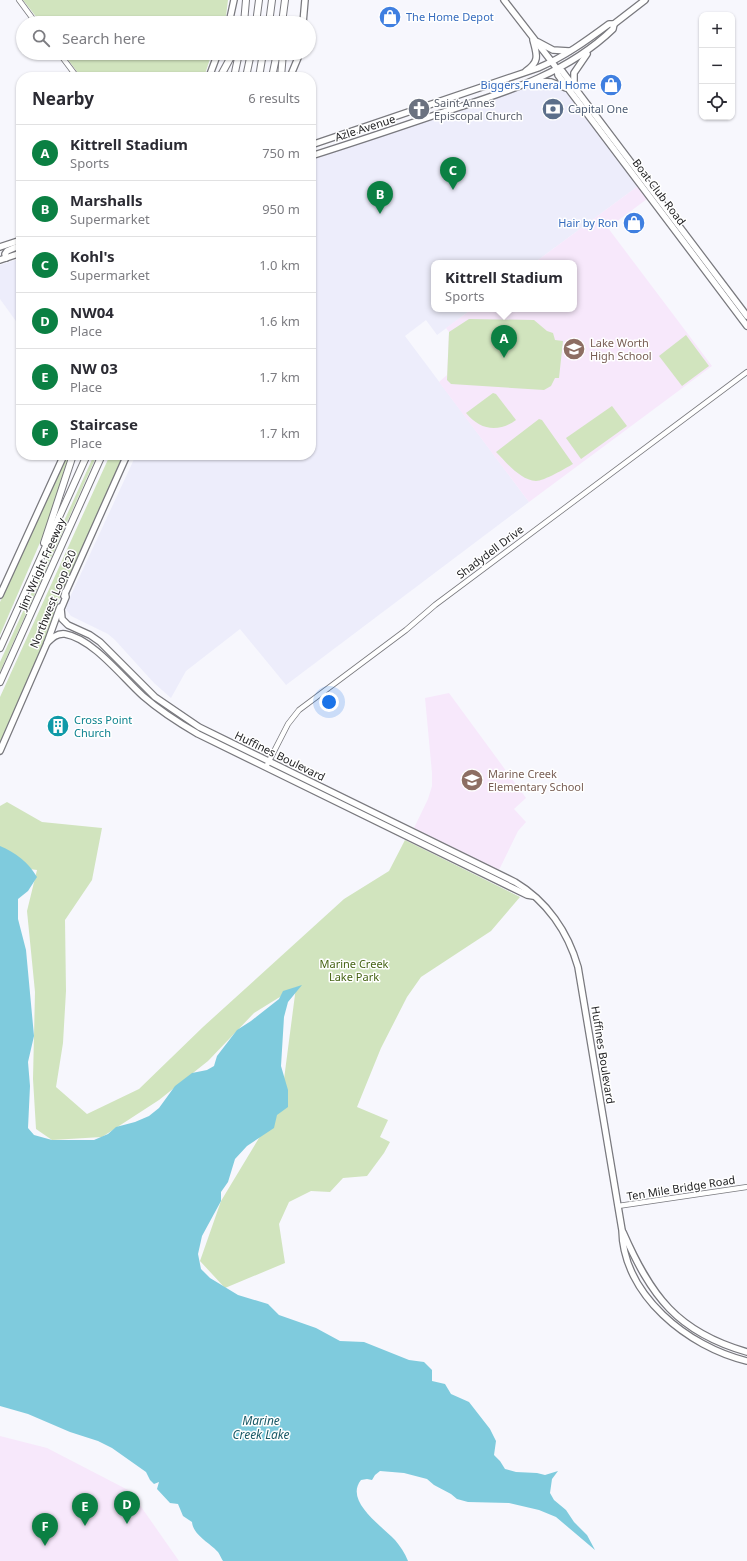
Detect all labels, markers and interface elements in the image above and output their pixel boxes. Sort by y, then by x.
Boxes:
shop icon: The Home Depot [377,4,403,30]
place label: The Home Depot [406,9,494,24]
map controls [699,12,735,120]
button: + [699,12,735,48]
search box [16,16,316,60]
icon: search [30,27,52,49]
text: Search here [62,28,145,48]
button: − [699,48,735,84]
shop icon: Biggers Funeral Home [598,72,624,98]
place label: Biggers Funeral Home [481,77,596,92]
button: locate [699,84,735,120]
text: Nearby [32,87,94,110]
text: 6 results [248,89,300,107]
place label: Saint Annes Episcopal Church [434,95,523,123]
church icon: Saint Annes Episcopal Church [406,96,432,122]
bank icon: Capital One [540,96,566,122]
place label: Capital One [568,101,628,116]
street label: Azle Avenue [333,111,397,144]
text: Kittrell Stadium [70,134,188,154]
text: A [41,144,50,162]
text: 750 m [262,144,300,162]
text: Sports [70,154,109,172]
street label: Boat Club Road [630,155,689,228]
pin: C [440,157,466,190]
pin: B [367,181,393,214]
text: Marshalls [70,190,143,210]
text: B [41,200,49,218]
text: 950 m [262,200,300,218]
text: Supermarket [70,210,150,228]
shop icon: Hair by Ron [621,210,647,236]
place label: Hair by Ron [558,215,618,230]
text: Kohl's [70,246,115,266]
text: C [41,256,49,274]
text: 1.0 km [259,256,300,274]
popup [431,260,577,312]
text: Supermarket [70,266,150,284]
text: Kittrell Stadium [445,267,563,287]
text: Sports [445,287,484,305]
text: NW04 [70,302,114,322]
text: D [40,312,50,330]
text: 1.6 km [259,312,300,330]
text: Place [70,322,102,340]
pin: A [491,325,517,358]
place label: Lake Worth High School [590,335,652,363]
school or university icon: Lake Worth High School [561,336,587,362]
text: NW 03 [70,358,118,378]
text: E [41,368,49,386]
text: 1.7 km [259,368,300,386]
text: Place [70,378,102,396]
text: Staircase [70,414,138,434]
text: F [41,424,49,442]
text: 1.7 km [259,424,300,442]
text: Place [70,434,102,452]
street label: Jim Wright Freeway [14,515,69,613]
street label: Shadydell Drive [453,522,526,582]
street label: Northwest Loop 820 [26,547,79,650]
your location [319,692,339,712]
place label: Cross Point Church [74,712,132,740]
building icon: Cross Point Church [45,713,71,739]
street label: Huffines Boulevard [233,727,328,784]
place label: Marine Creek Elementary School [488,766,584,794]
school or university icon: Marine Creek Elementary School [459,767,485,793]
park label: Marine Creek Lake Park [320,956,389,984]
street label: Huffines Boulevard [588,1005,619,1105]
street label: Ten Mile Bridge Road [626,1172,736,1203]
water label: Marine Creek Lake [233,1412,289,1443]
pin: D [114,1491,140,1524]
pin: E [72,1493,98,1526]
pin: F [32,1513,58,1546]

